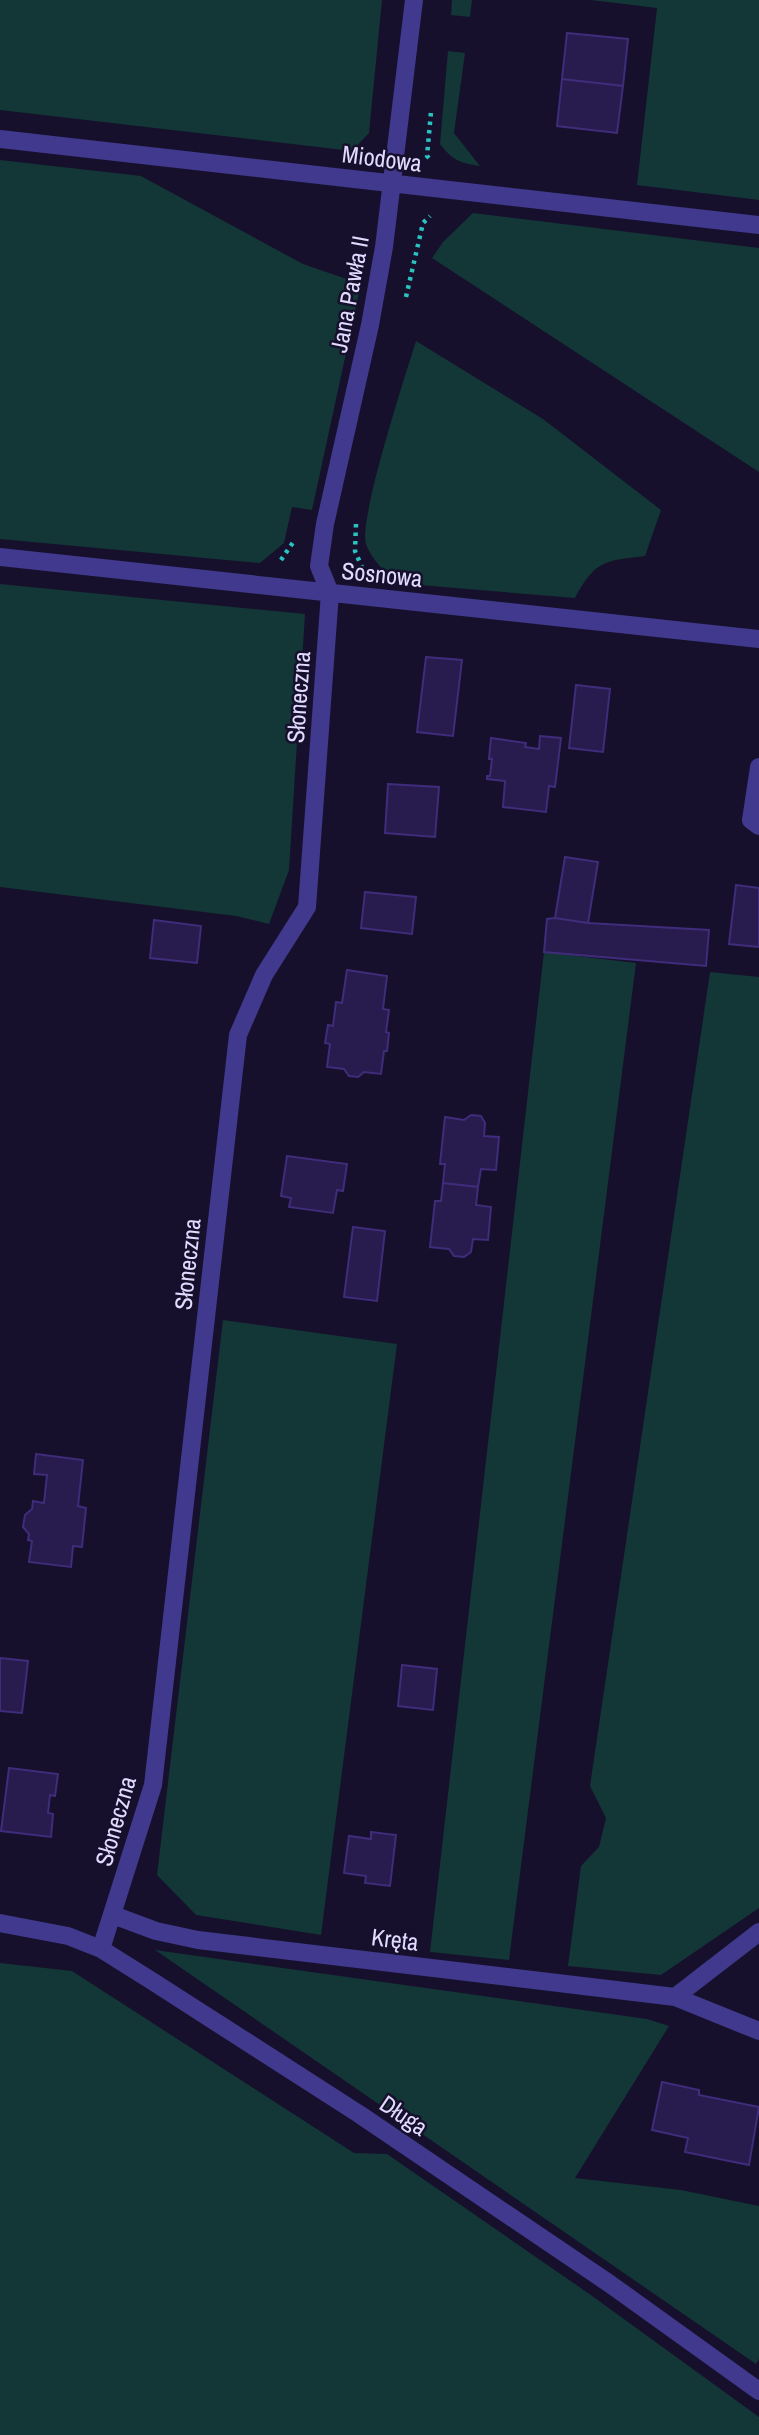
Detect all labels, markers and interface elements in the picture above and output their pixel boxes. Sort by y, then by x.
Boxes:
street label: Miodowa [340,137,424,179]
street label: Jana Pawła II [322,233,376,355]
street label: Sosnowa [340,554,424,594]
street label: Słoneczna [279,650,317,744]
street label: Słoneczna [166,1217,208,1311]
street label: Słoneczna [87,1772,143,1870]
street label: Kręta [370,1920,420,1958]
street label: Długa [374,2087,434,2143]

